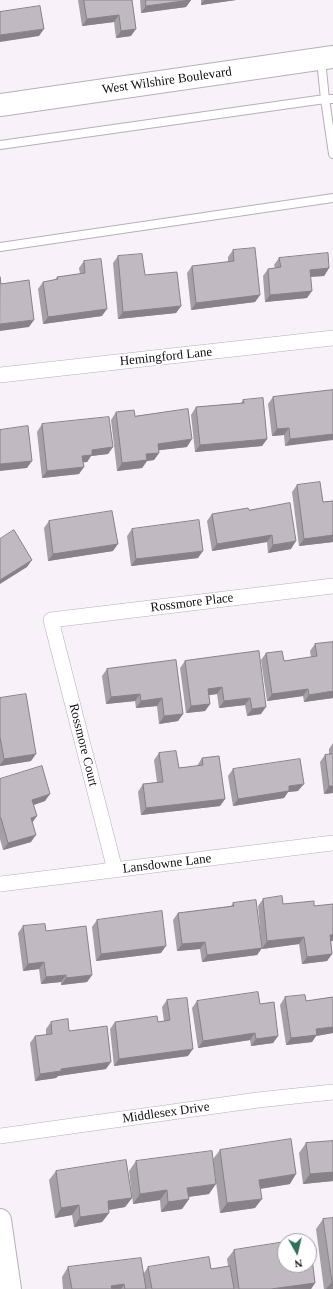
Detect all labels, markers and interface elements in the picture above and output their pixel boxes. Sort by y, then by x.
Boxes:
street label: West Wilshire Boulevard [101,64,233,98]
street label: Hemingford Lane [119,344,213,370]
street label: Rossmore Place [150,590,234,616]
street label: Rossmore Court [65,702,101,788]
street label: Lansdowne Lane [122,851,212,877]
street label: Middlesex Drive [121,1099,211,1127]
north arrow [277,1233,317,1273]
text: N [294,1257,303,1270]

